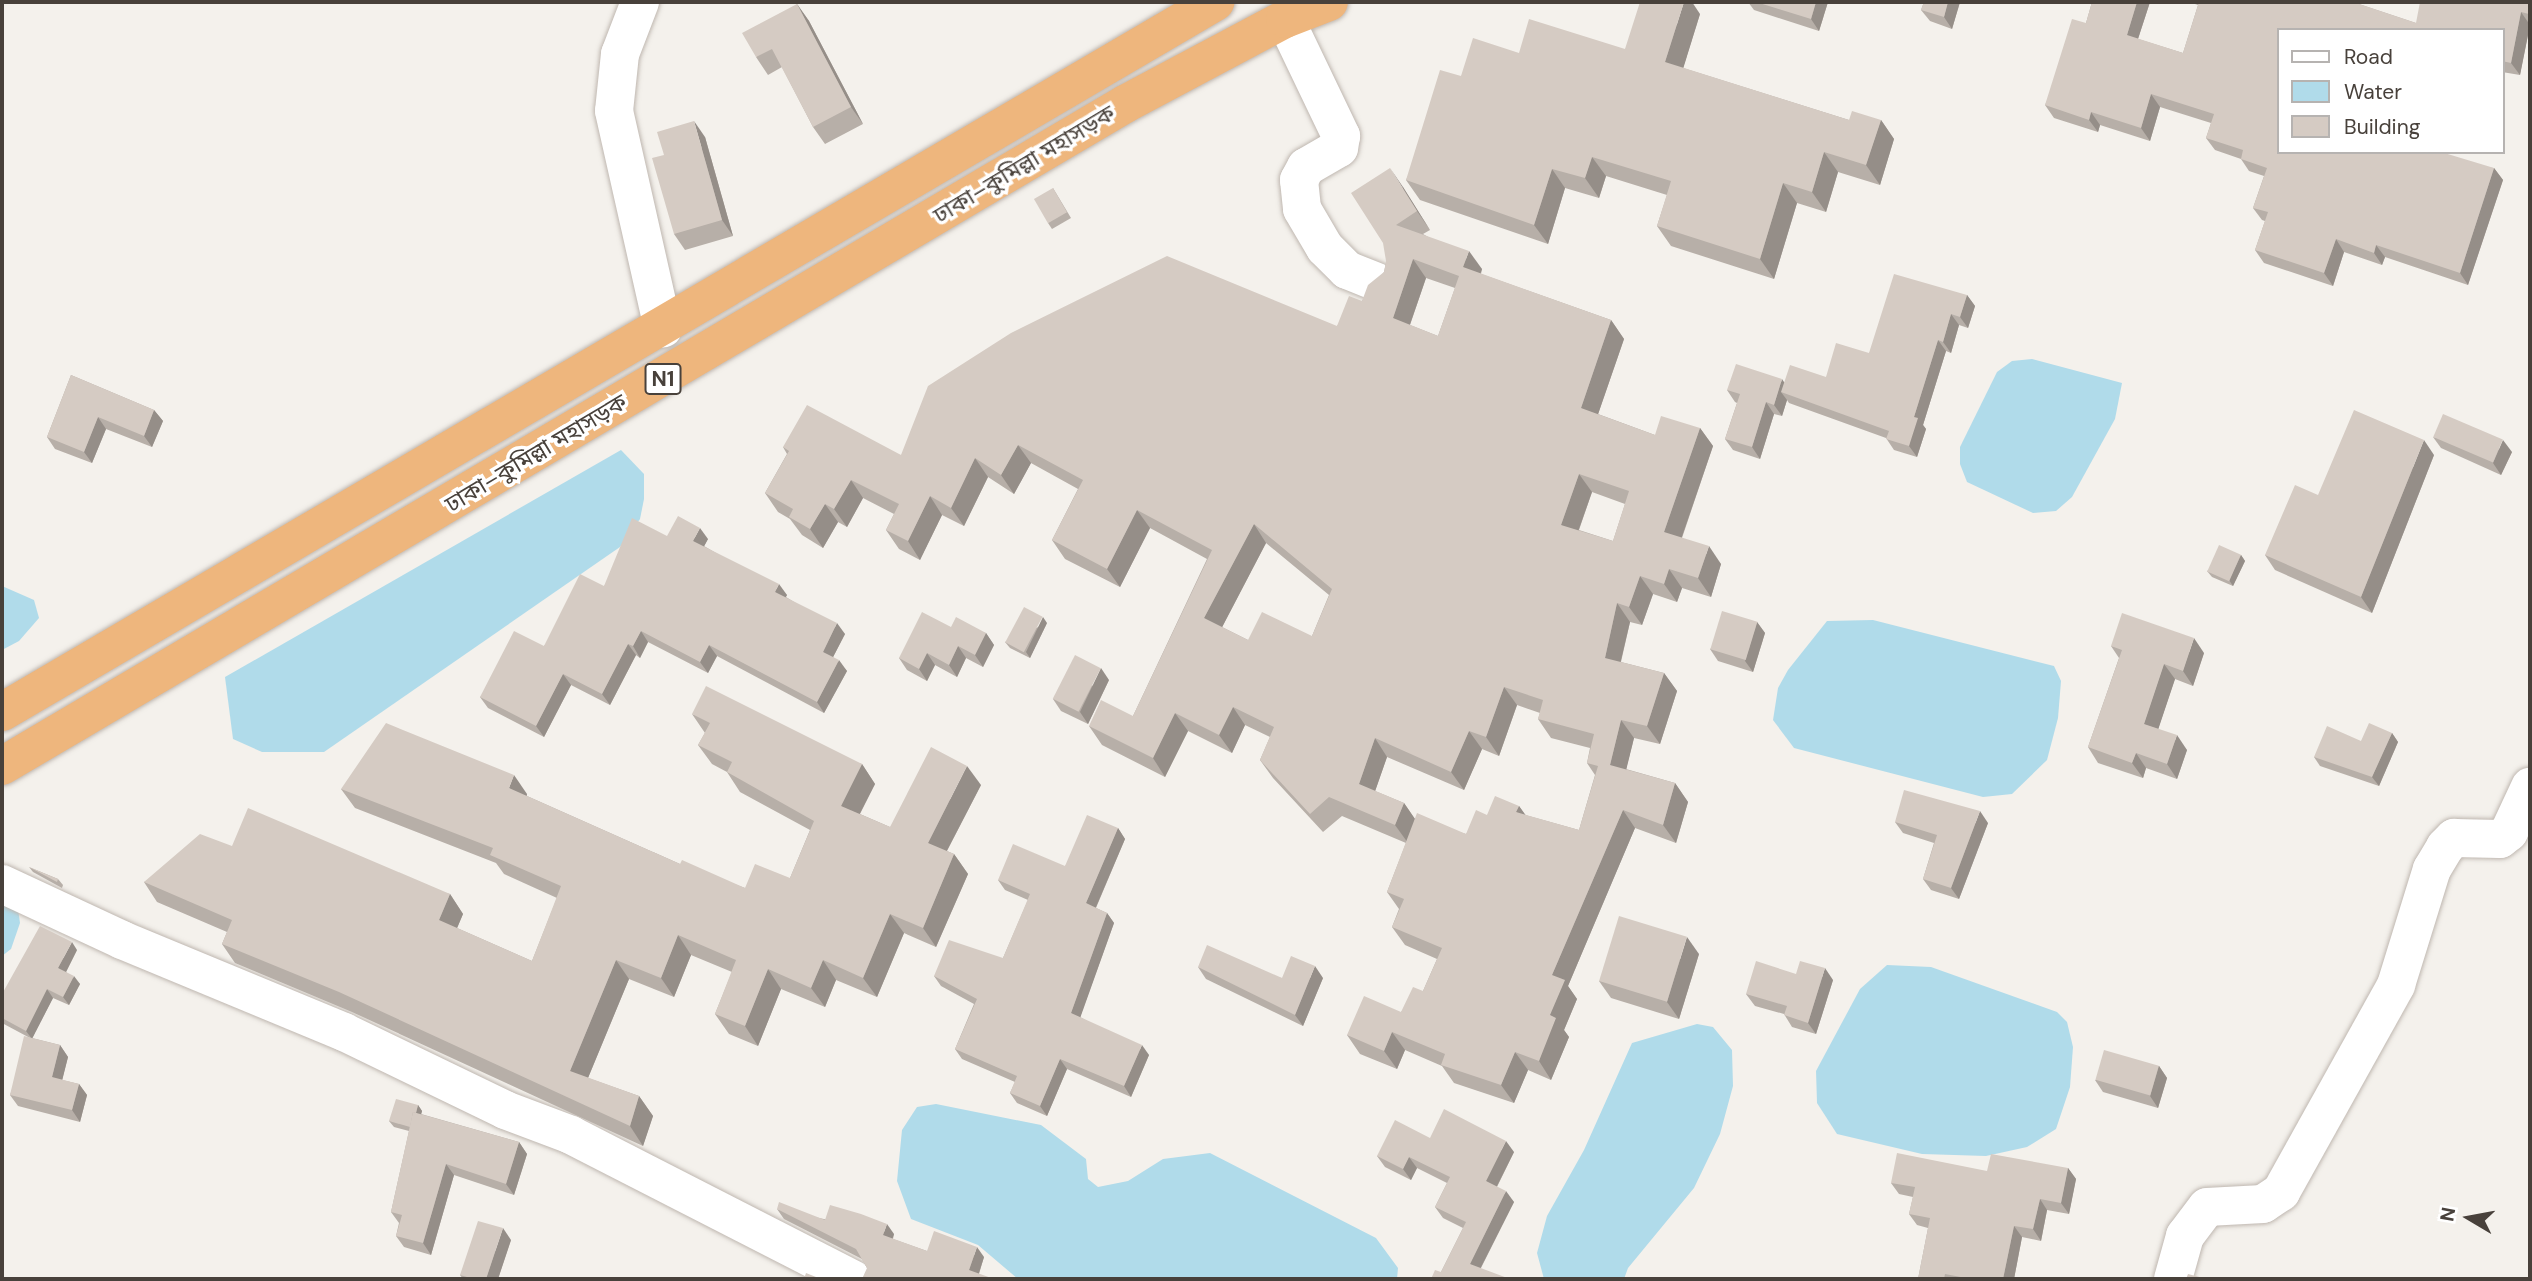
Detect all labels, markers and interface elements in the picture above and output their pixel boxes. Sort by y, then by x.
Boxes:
legend [2276,28,2504,154]
text: Road [2344,43,2393,71]
text: Water [2344,78,2402,106]
street label: ঢাকা–কুমিল্লা মহাসড়ক [928,99,1120,229]
text: Building [2344,113,2420,141]
road number: N1 [644,362,682,396]
street label: ঢাকা–কুমিল্লা মহাসড়ক [440,388,632,518]
north arrow [2434,1183,2504,1253]
text: N [2434,1205,2461,1223]

